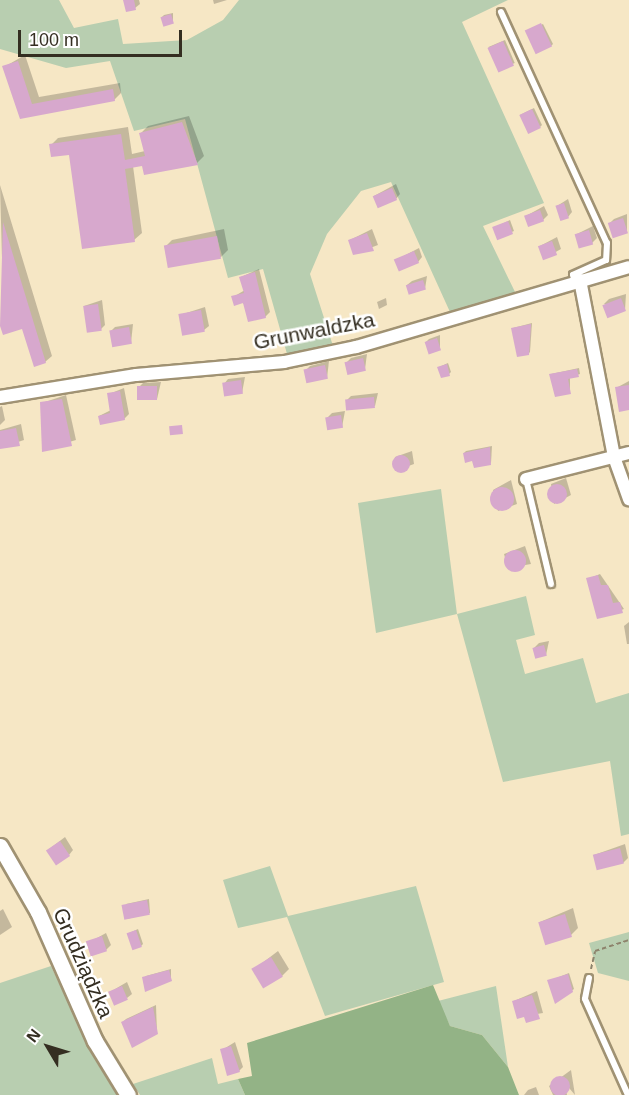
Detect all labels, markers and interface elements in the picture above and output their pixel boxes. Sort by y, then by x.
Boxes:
scale bar [21,18,184,56]
text: 100 m [29,30,79,50]
street label: Grunwaldzka [251,307,377,355]
street label: Grudziądzka [48,904,118,1022]
north arrow [18,1017,78,1077]
text: N [23,1026,44,1045]

